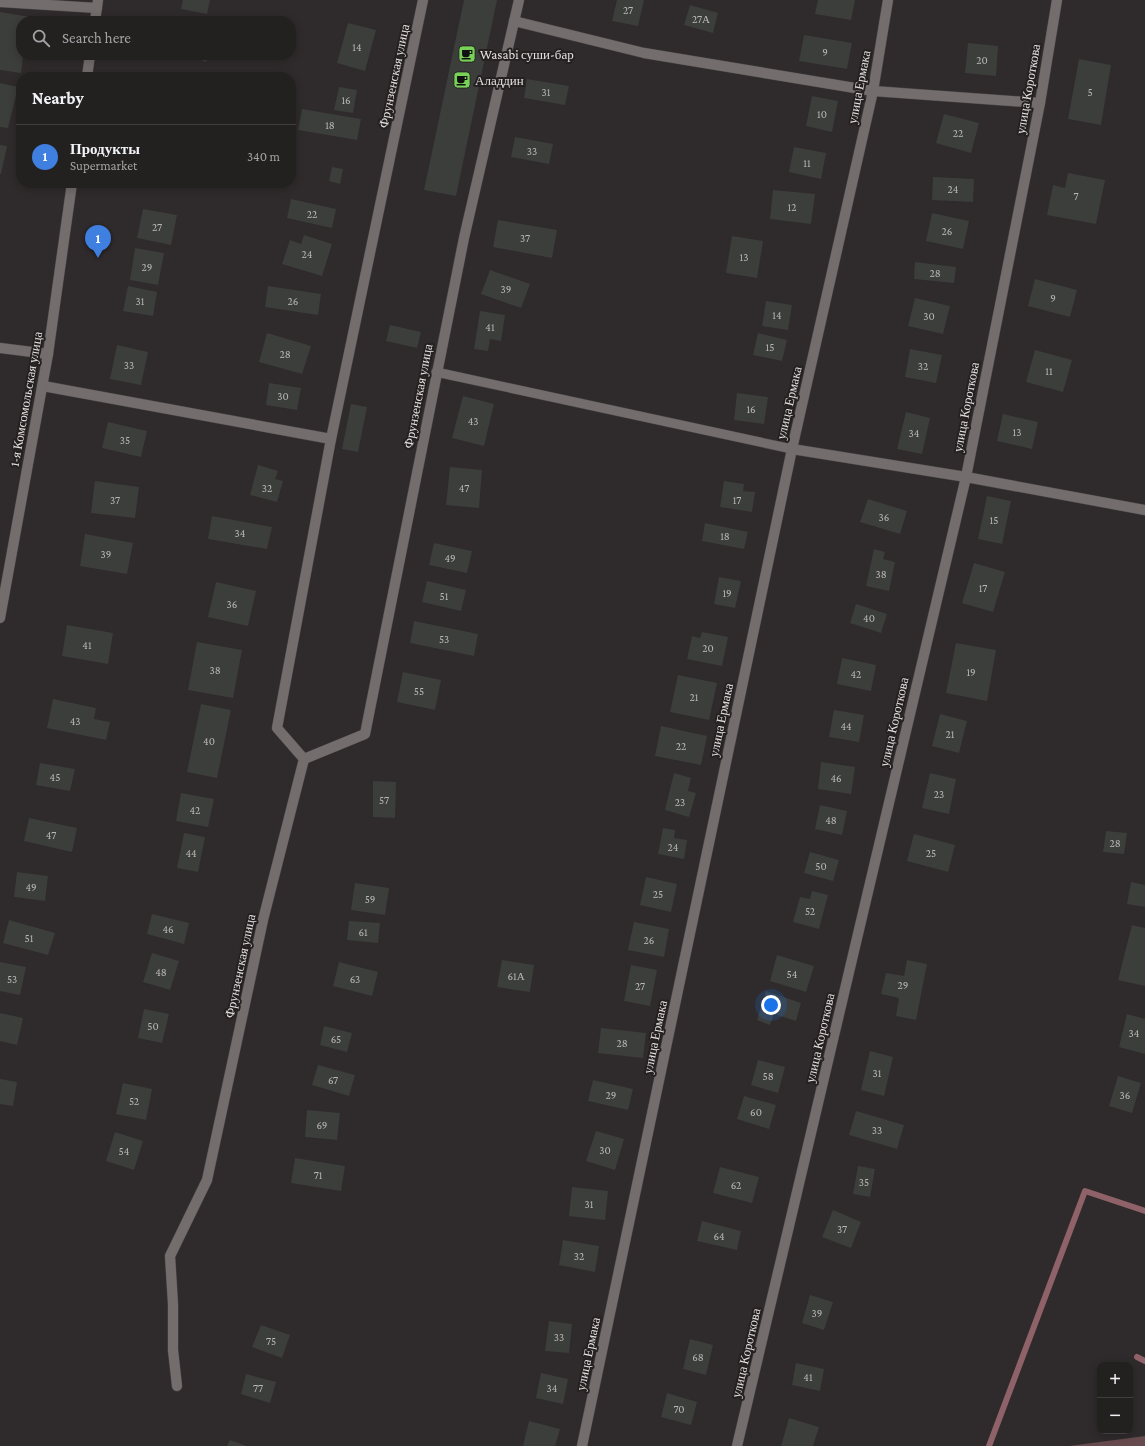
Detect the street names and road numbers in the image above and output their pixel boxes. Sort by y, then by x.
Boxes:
street label: Фрунзенская улица [376,22,412,129]
street label: улица Короткова [1013,42,1043,135]
street label: улица Ермака [845,49,874,125]
street label: 1-я Комсомольская улица [7,330,45,468]
street label: Фрунзенская улица [401,342,436,450]
street label: улица Короткова [950,360,982,453]
street label: улица Ермака [773,365,805,441]
street label: улица Короткова [876,676,912,768]
street label: улица Ермака [706,682,736,758]
street label: Фрунзенская улица [222,912,258,1019]
street label: улица Короткова [802,992,838,1084]
street label: улица Ермака [640,999,670,1075]
street label: улица Короткова [728,1307,764,1399]
street label: улица Ермака [573,1316,603,1392]

